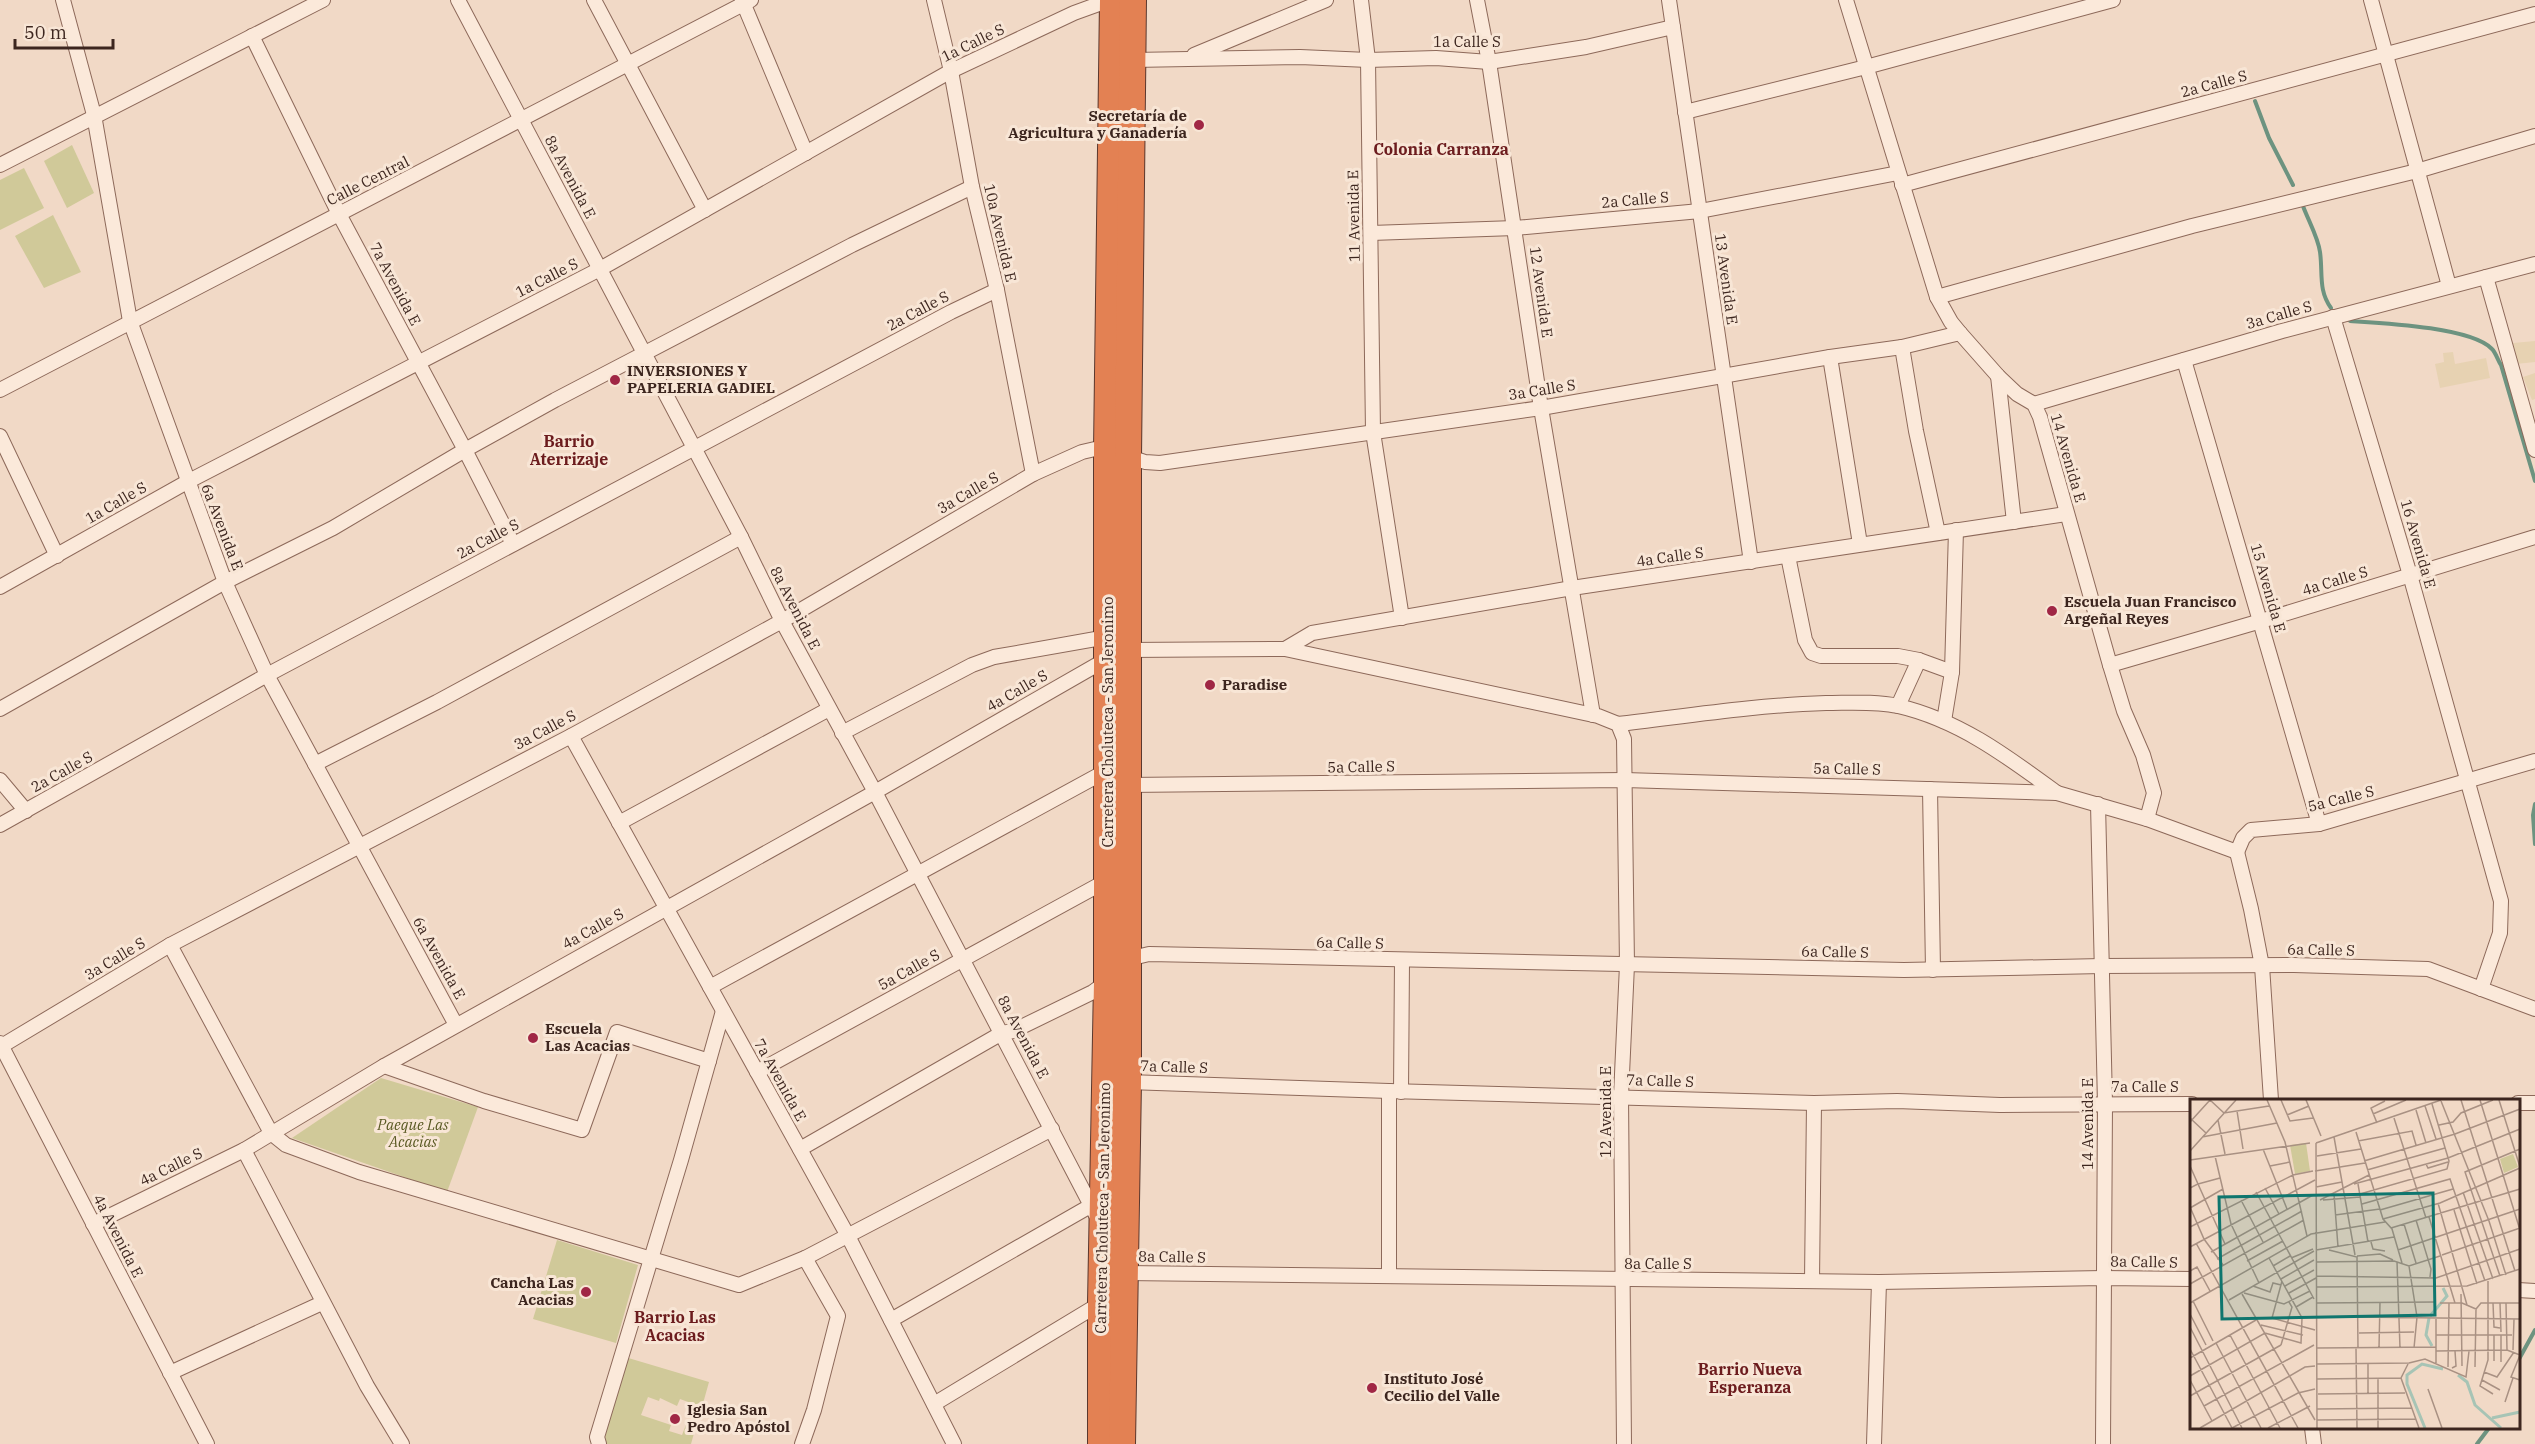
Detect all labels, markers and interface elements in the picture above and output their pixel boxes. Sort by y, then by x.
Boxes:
scale bar [15,12,112,50]
street label: 1a Calle S [938,19,1007,66]
text: 50 m [24,21,67,44]
street label: 1a Calle S [1433,32,1501,51]
street label: 2a Calle S [2179,66,2249,101]
place label: Secretaría de Agricultura y Ganadería [1008,106,1187,142]
marker: Secretaría de Agricultura y Ganadería [1192,118,1206,132]
street label: 8a Avenida E [541,132,600,221]
district label: Colonia Carranza [1373,139,1509,159]
street label: Calle Central [323,152,412,209]
street label: 11 Avenida E [1343,170,1364,262]
street label: 10a Avenida E [980,182,1021,284]
street label: 2a Calle S [1600,187,1670,212]
street label: 13 Avenida E [1711,232,1742,326]
street label: 7a Avenida E [366,239,425,328]
street label: 12 Avenida E [1526,245,1557,339]
street label: 1a Calle S [512,254,581,301]
street label: 2a Calle S [883,286,952,335]
street label: 3a Calle S [2244,296,2314,333]
place label: INVERSIONES Y PAPELERIA GADIEL [627,361,775,397]
marker: INVERSIONES Y PAPELERIA GADIEL [608,373,622,387]
street label: 3a Calle S [1507,375,1577,404]
street label: 14 Avenida E [2047,411,2090,505]
district label: Barrio Aterrizaje [530,431,608,469]
street label: 3a Calle S [934,467,1002,518]
street label: 1a Calle S [82,477,150,528]
street label: 6a Avenida E [197,481,248,573]
street label: 16 Avenida E [2397,497,2440,591]
street label: 2a Calle S [453,514,522,563]
street label: 15 Avenida E [2247,541,2290,635]
street label: 4a Calle S [1635,542,1705,571]
street label: 4a Calle S [2300,562,2370,600]
street label: 8a Avenida E [766,563,825,653]
place label: Escuela Juan Francisco Argeñal Reyes [2064,592,2237,628]
street label: Carretera Choluteca - San Jeronimo [1098,596,1117,848]
marker: Escuela Juan Francisco Argeñal Reyes [2045,604,2059,618]
street label: 4a Calle S [983,665,1051,716]
place label: Paradise [1222,675,1287,694]
marker: Paradise [1203,678,1217,692]
street label: 3a Calle S [510,705,579,754]
street label: 2a Calle S [28,747,96,796]
street label: 5a Calle S [1327,756,1395,777]
street label: 5a Calle S [1813,758,1881,779]
street label: 5a Calle S [2306,781,2376,816]
street label: 4a Calle S [559,904,627,953]
street label: 6a Avenida E [409,913,470,1002]
street label: 6a Calle S [1316,932,1384,953]
street label: 3a Calle S [81,933,149,984]
street label: 6a Calle S [2287,939,2355,960]
street label: 6a Calle S [1801,941,1869,962]
street label: 5a Calle S [875,945,943,994]
street label: 8a Avenida E [994,992,1053,1081]
place label: Escuela Las Acacias [545,1019,630,1055]
marker: Escuela Las Acacias [526,1031,540,1045]
street label: 7a Avenida E [750,1035,811,1124]
street label: 7a Calle S [1140,1056,1208,1077]
street label: 12 Avenida E [1596,1066,1615,1158]
street label: 7a Calle S [1626,1070,1694,1091]
street label: 7a Calle S [2111,1077,2179,1096]
street label: 14 Avenida E [2078,1078,2097,1170]
street label: Carretera Choluteca - San Jeronimo [1091,1082,1114,1334]
inset map [2190,1099,2520,1429]
park label: Paeque Las Acacias [376,1115,449,1151]
street label: 4a Calle S [136,1143,205,1190]
street label: 4a Avenida E [89,1191,148,1281]
street label: 8a Calle S [1138,1246,1206,1267]
street label: 8a Calle S [2110,1251,2178,1272]
street label: 8a Calle S [1624,1254,1692,1273]
place label: Cancha Las Acacias [490,1273,574,1309]
marker: Cancha Las Acacias [579,1285,593,1299]
district label: Barrio Las Acacias [634,1307,716,1345]
district label: Barrio Nueva Esperanza [1698,1359,1802,1397]
place label: Instituto José Cecilio del Valle [1384,1369,1500,1405]
marker: Instituto José Cecilio del Valle [1365,1381,1379,1395]
place label: Iglesia San Pedro Apóstol [687,1400,790,1436]
marker: Iglesia San Pedro Apóstol [668,1412,682,1426]

